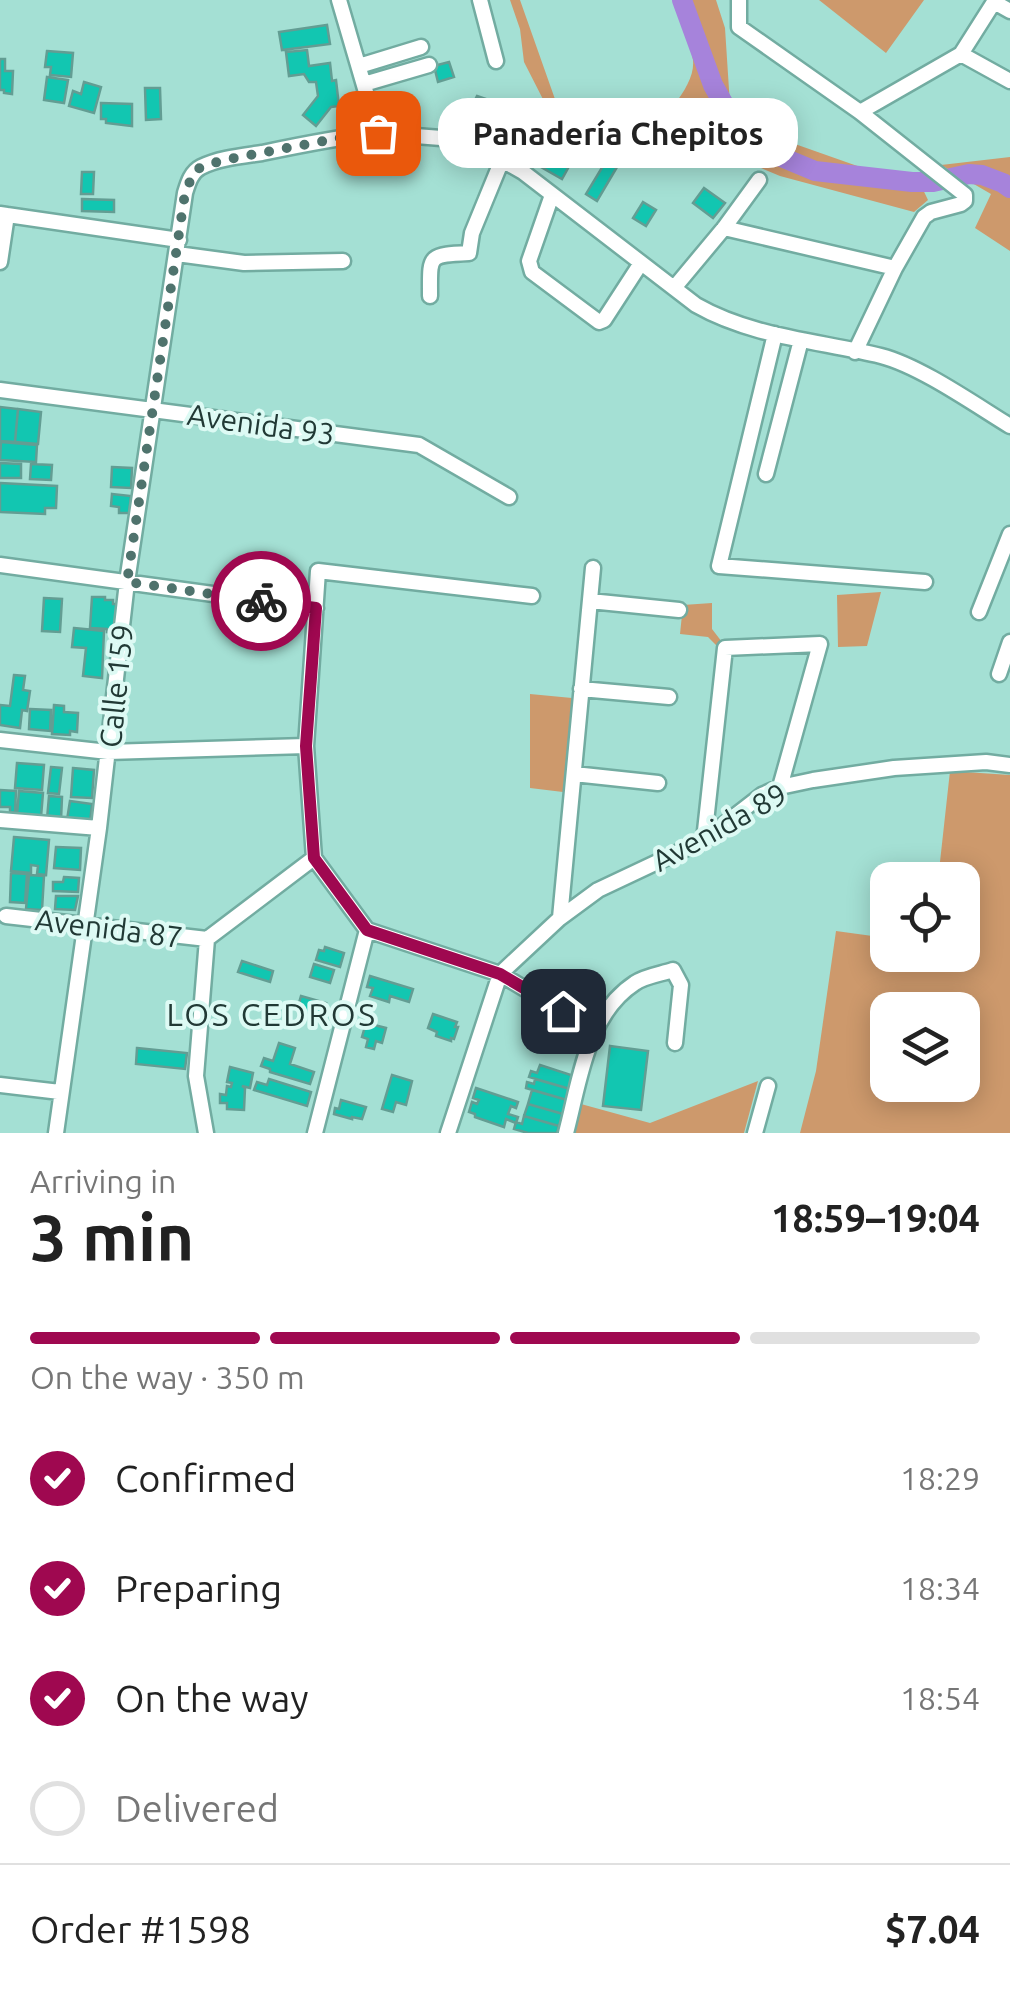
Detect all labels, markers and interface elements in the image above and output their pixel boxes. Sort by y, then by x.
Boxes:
pin [336,91,421,176]
callout: Panadería Chepitos [438,98,798,168]
icon: bag [351,106,406,161]
text: Panadería Chepitos [472,115,764,151]
street label: Avenida 93 [185,397,337,451]
courier [211,551,311,651]
icon: bike [234,574,289,629]
street label: Calle 159 [93,623,139,749]
street label: Avenida 89 [646,776,792,878]
map controls [870,862,980,1102]
button: locate [870,862,980,972]
street label: Avenida 87 [33,902,185,954]
pin [521,969,606,1054]
icon: home [536,984,591,1039]
button: layers [870,992,980,1102]
district label: LOS CEDROS [167,996,377,1032]
text: Arriving in [30,1163,176,1199]
text: 18:59–19:04 [771,1197,980,1239]
text: 3 min [30,1200,194,1273]
text: On the way · 350 m [30,1359,305,1395]
icon: check [30,1451,85,1506]
text: Confirmed [115,1457,296,1499]
text: 18:29 [900,1460,980,1496]
icon: check [30,1561,85,1616]
text: Preparing [115,1567,282,1609]
text: 18:34 [900,1570,980,1606]
icon: check [30,1671,85,1726]
text: On the way [115,1677,308,1719]
text: 18:54 [900,1680,980,1716]
text: Delivered [115,1787,279,1829]
text: Order #1598 [30,1908,251,1950]
text: $7.04 [885,1908,980,1950]

